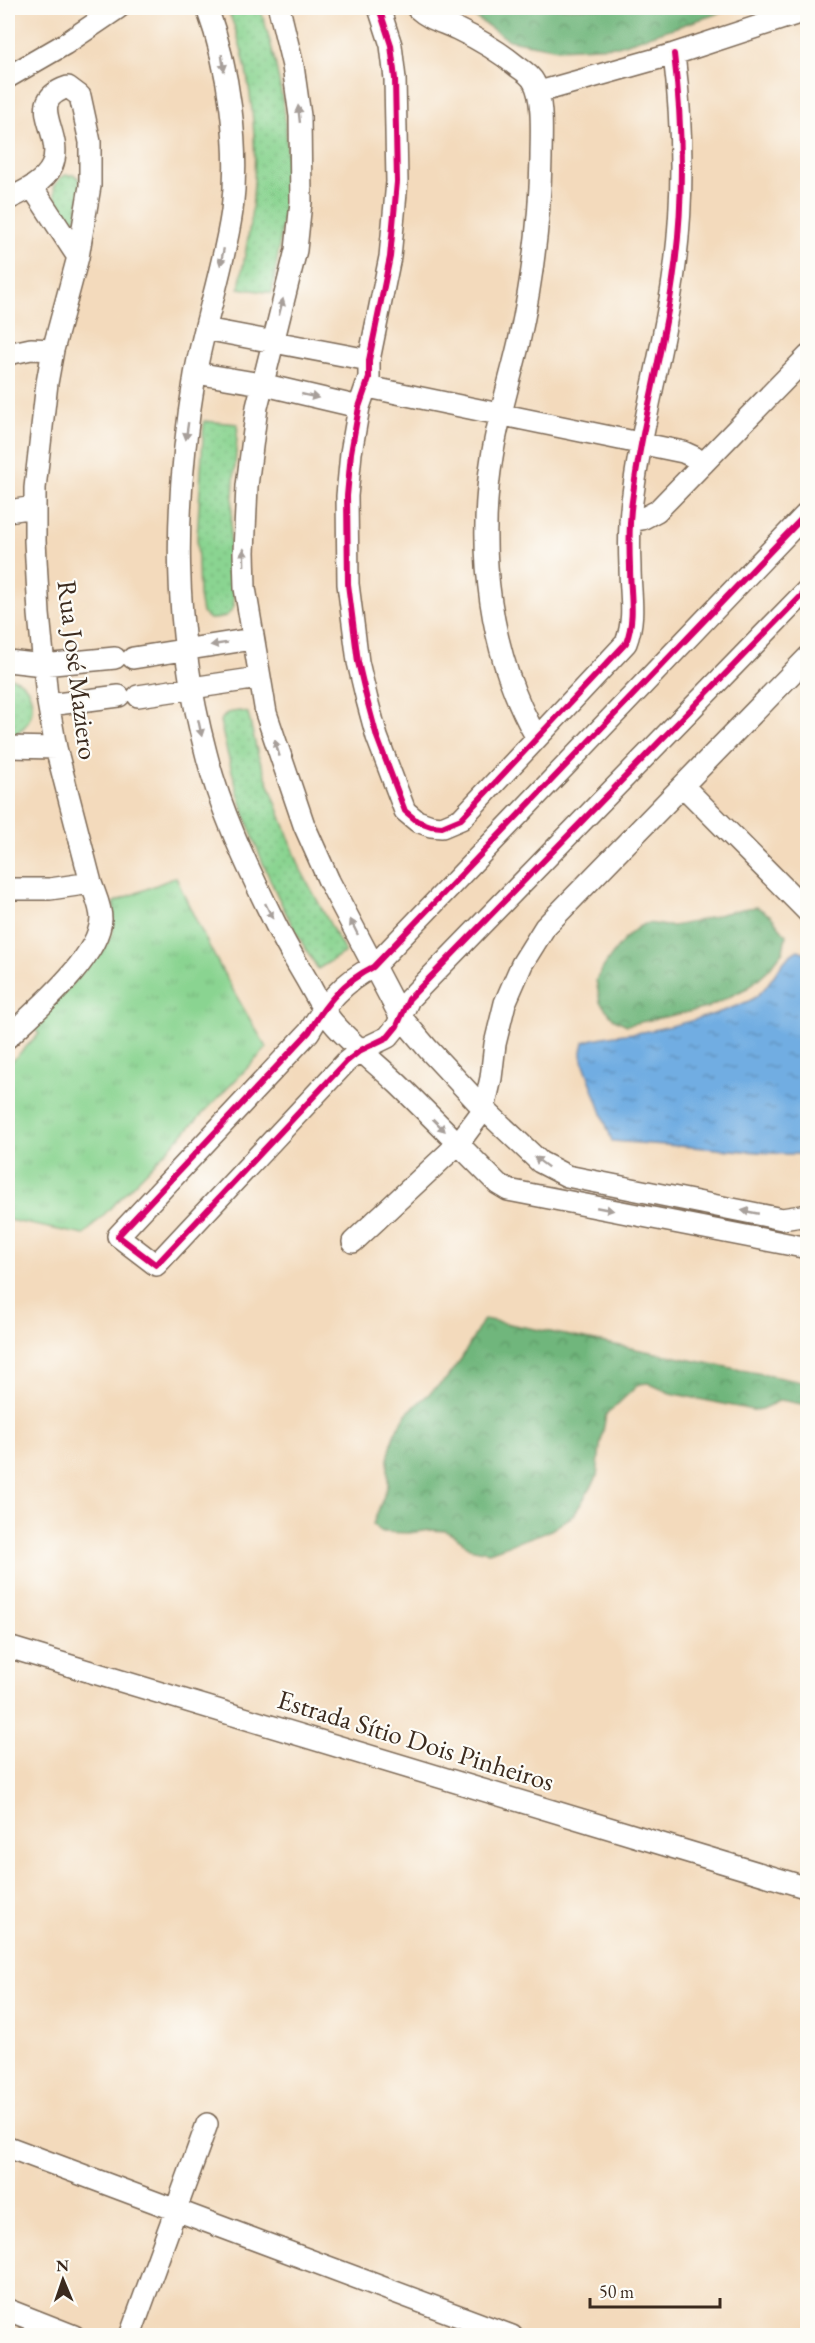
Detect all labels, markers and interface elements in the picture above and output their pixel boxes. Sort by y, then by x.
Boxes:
one-way arrow [219,54,228,73]
one-way arrow [294,105,304,124]
one-way arrow [217,247,226,266]
one-way arrow [276,298,286,316]
one-way arrow [301,391,319,401]
one-way arrow [183,421,192,440]
one-way arrow [240,547,249,566]
street label: Rua José Maziero [50,578,106,762]
one-way arrow [210,640,229,649]
one-way arrow [196,719,205,738]
one-way arrow [272,739,281,757]
one-way arrow [264,902,273,919]
one-way arrow [349,919,358,936]
one-way arrow [431,1117,445,1131]
one-way arrow [534,1156,550,1168]
one-way arrow [596,1205,615,1214]
one-way arrow [740,1207,759,1216]
street label: Estrada Sítio Dois Pinheiros [273,1681,559,1799]
north arrow [33,2250,93,2310]
text: N [56,2255,69,2276]
scale bar [590,2271,720,2309]
text: 50 m [599,2280,634,2303]

